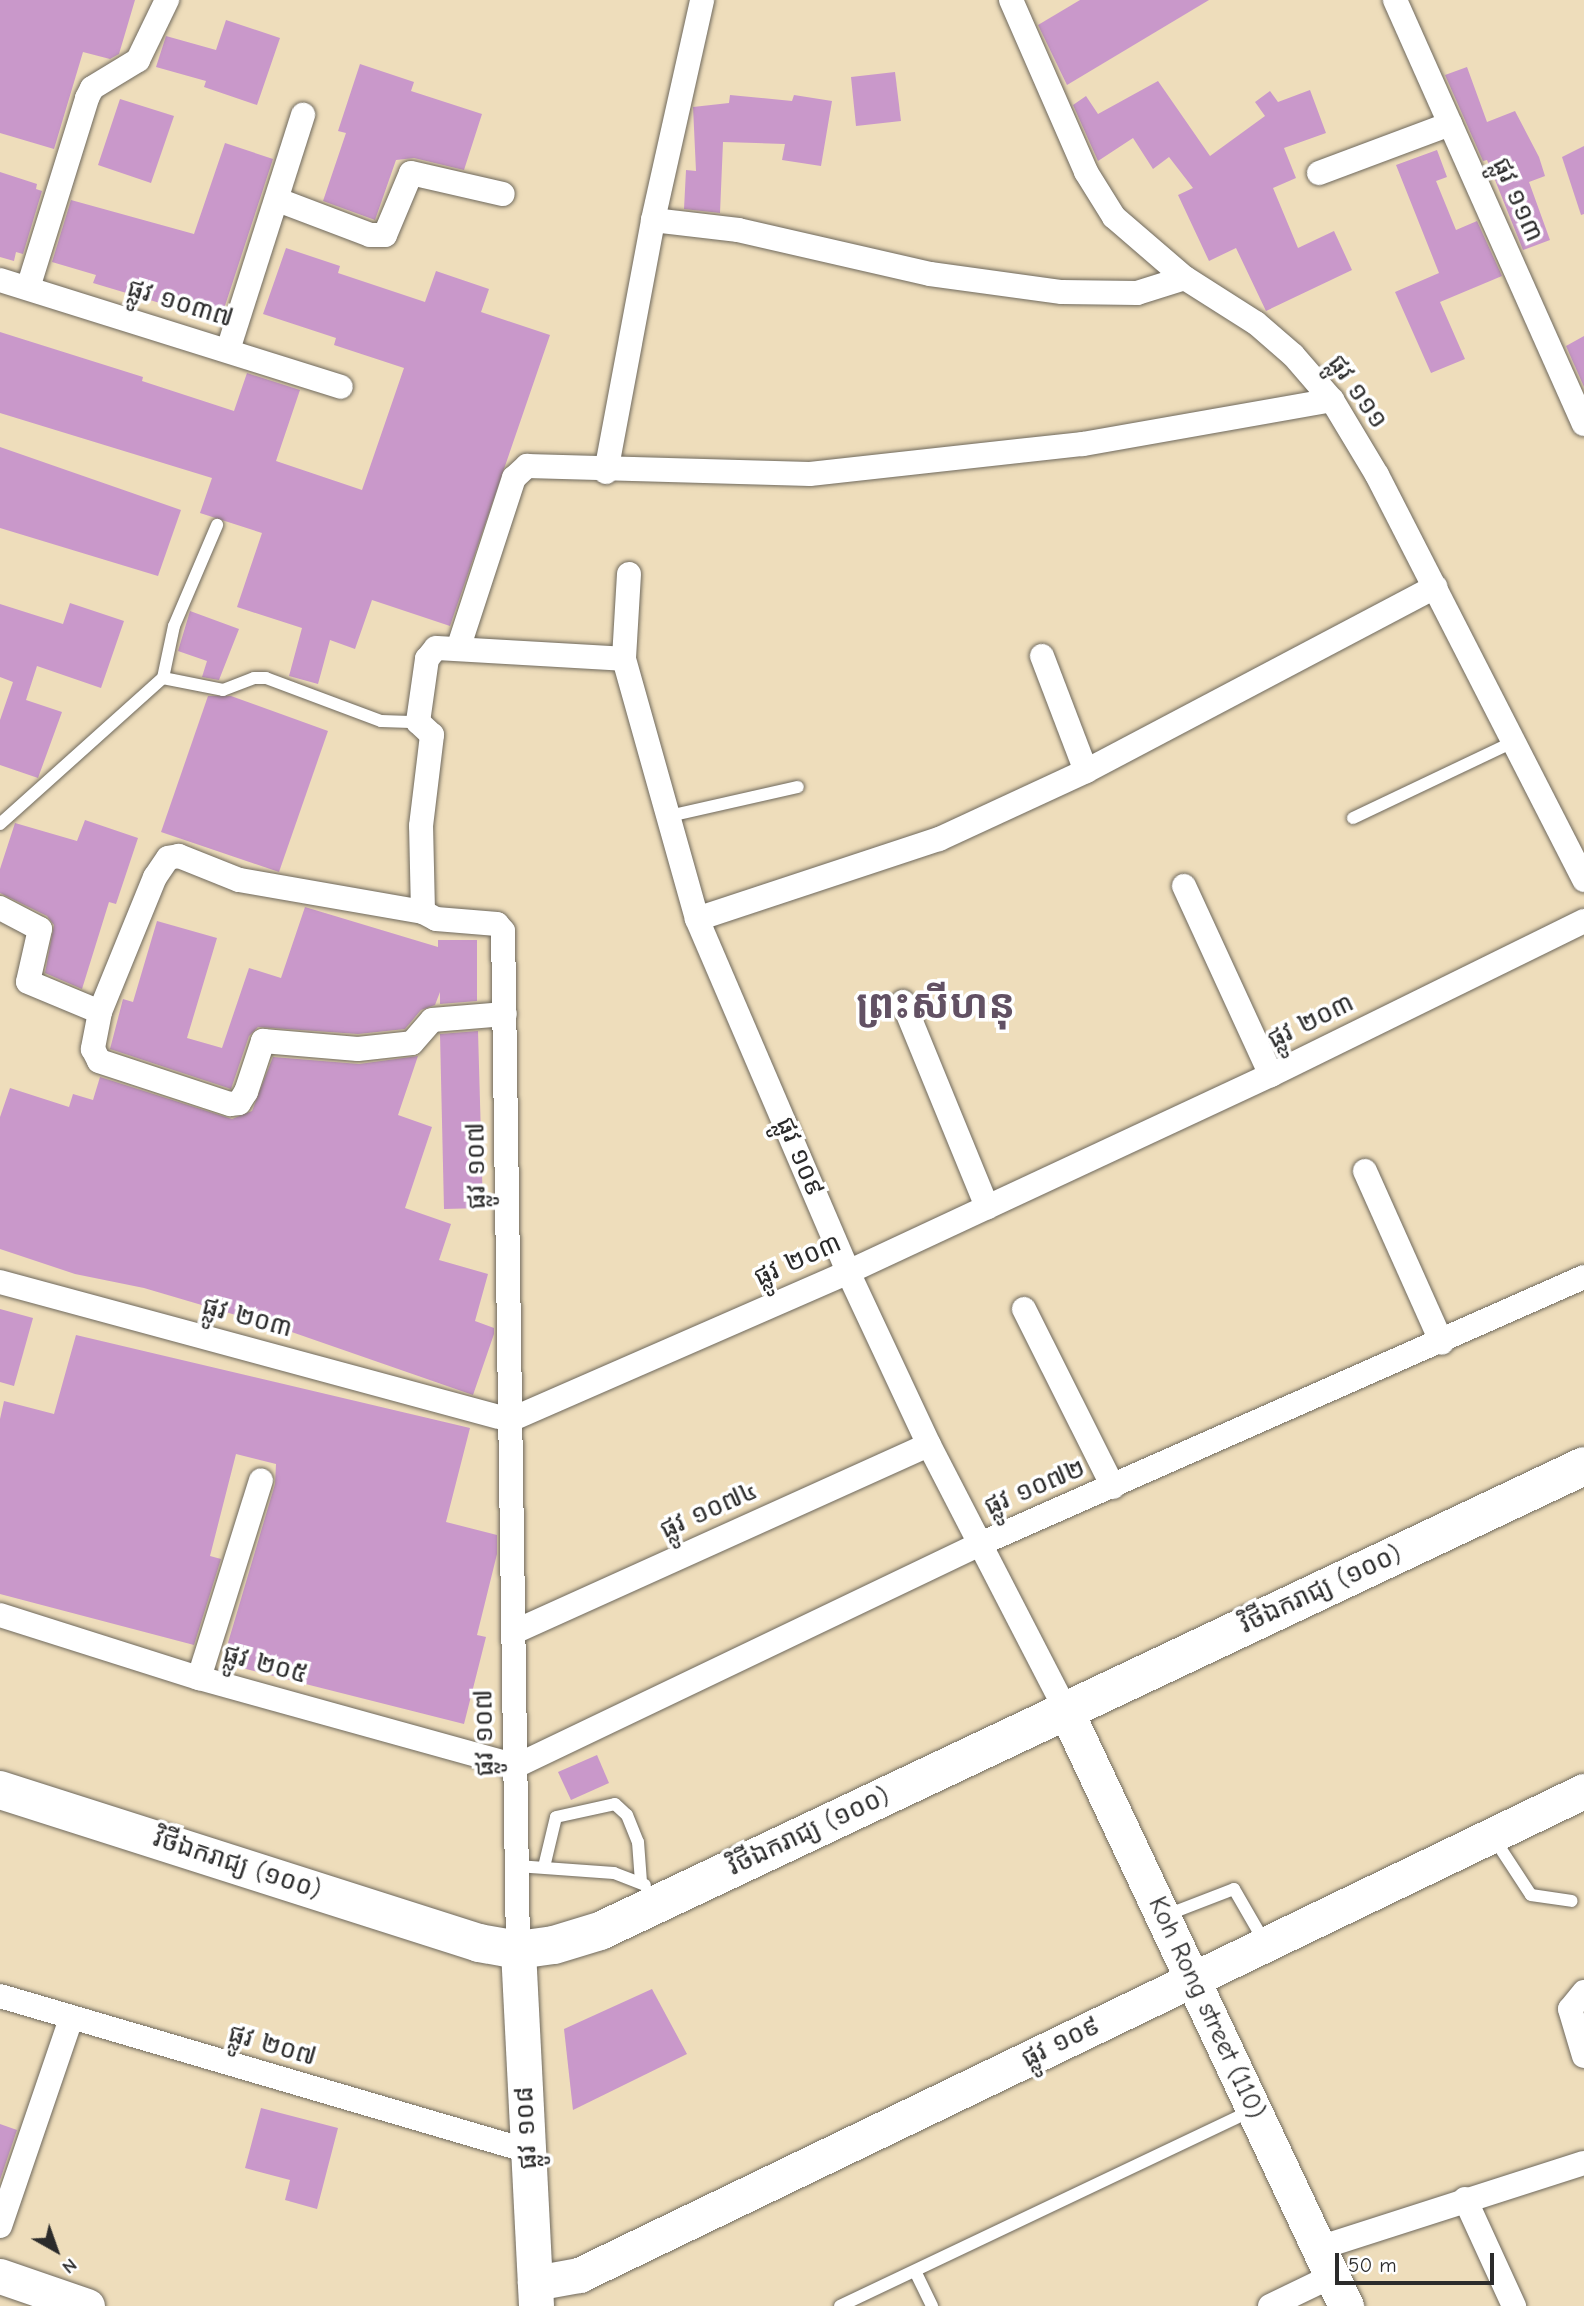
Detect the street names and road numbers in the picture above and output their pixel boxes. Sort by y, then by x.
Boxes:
street label: ផ្លូវ ១១៣ [1485,153,1549,247]
street label: ផ្លូវ ១០៣៧ [123,273,237,335]
street label: ផ្លូវ ១១១ [1320,349,1394,435]
street label: ផ្លូវ ២០៣ [1263,988,1359,1056]
street label: ផ្លូវ ១០៩ [768,1113,830,1201]
street label: ផ្លូវ ១០៧ [461,1122,493,1210]
street label: ផ្លូវ ២០៣ [750,1228,846,1294]
street label: ផ្លូវ ២០៣ [198,1291,296,1345]
street label: ផ្លូវ ១០៧២ [980,1453,1090,1523]
street label: ផ្លូវ ១០៧៤ [655,1476,763,1546]
street label: វិថីឯករាជ្យ (១០០) [1235,1539,1407,1641]
street label: ផ្លូវ ២០៥ [219,1639,311,1691]
street label: ផ្លូវ ១០៧ [469,1689,501,1777]
street label: វិថីឯករាជ្យ (១០០) [723,1781,895,1883]
street label: វិថីឯករាជ្យ (១០០) [149,1823,325,1907]
street label: Koh Rong street (110) [1141,1892,1271,2124]
street label: ផ្លូវ ១០៩ [1017,2011,1105,2075]
street label: ផ្លូវ ២០៧ [224,2019,320,2073]
street label: ផ្លូវ ១០៨ [509,2086,545,2170]

